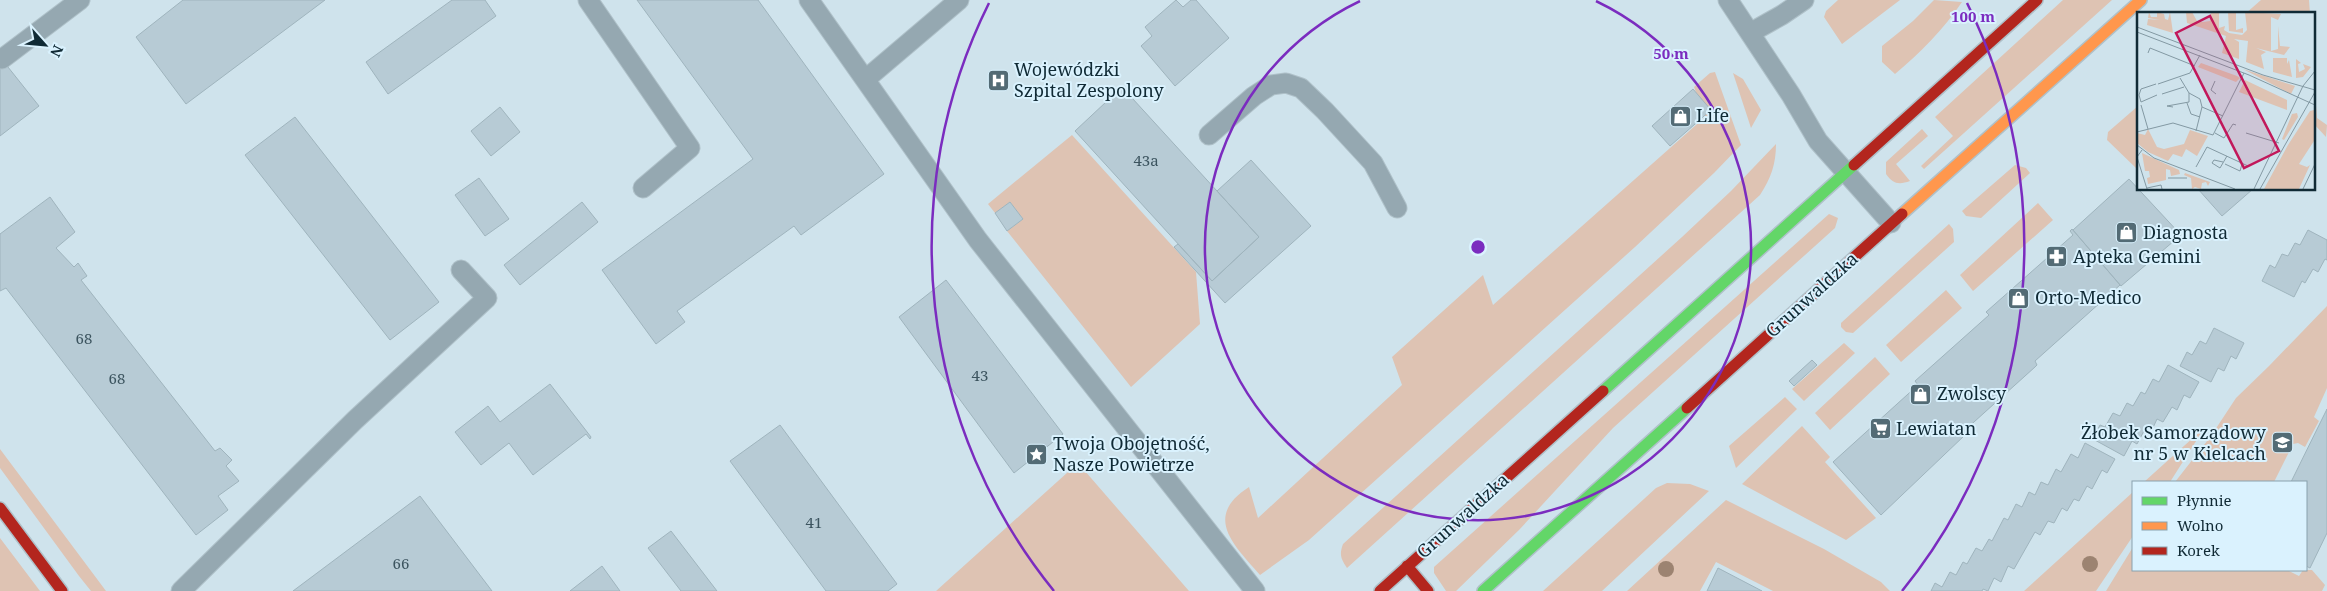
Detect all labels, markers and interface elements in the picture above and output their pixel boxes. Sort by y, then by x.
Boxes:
text: 100 m [1951,6,1995,26]
inset map [2137,12,2314,190]
north arrow [20,20,70,70]
text: N [46,42,68,60]
text: 50 m [1653,43,1689,63]
place label: Wojewódzki Szpital Zespolony [1014,57,1165,102]
hospital icon: Wojewódzki Szpital Zespolony [986,68,1010,92]
place label: Life [1696,103,1729,127]
shop icon: Life [1668,104,1692,128]
house number: 43a [1133,150,1159,170]
place label: Diagnosta [2143,220,2228,244]
shop icon: Diagnosta [2115,221,2139,245]
centre of rings [1469,238,1487,256]
place label: Apteka Gemini [2073,244,2201,268]
pharmacy icon: Apteka Gemini [2045,245,2069,269]
street label: Grunwaldzka [1760,246,1863,342]
place label: Orto-Medico [2035,285,2142,309]
shop icon: Orto-Medico [2007,286,2031,310]
house number: 68 [76,328,92,348]
house number: 43 [972,365,988,385]
house number: 68 [109,368,125,388]
place label: Zwolscy [1937,381,2007,405]
shop icon: Zwolscy [1909,382,1933,406]
place label: Lewiatan [1896,416,1977,440]
supermarket icon: Lewiatan [1868,417,1892,441]
place label: Żłobek Samorządowy nr 5 w Kielcach [2081,420,2267,465]
place label: Twoja Obojętność, Nasze Powietrze [1053,431,1210,476]
school or university icon: Żłobek Samorządowy nr 5 w Kielcach [2270,431,2294,455]
place icon: Twoja Obojętność, Nasze Powietrze [1025,442,1049,466]
street label: Grunwaldzka [1411,467,1514,563]
legend [2132,481,2307,571]
text: Płynnie [2177,490,2232,510]
house number: 41 [806,512,822,532]
text: Wolno [2177,515,2223,535]
text: Korek [2177,540,2220,560]
house number: 66 [393,553,409,573]

